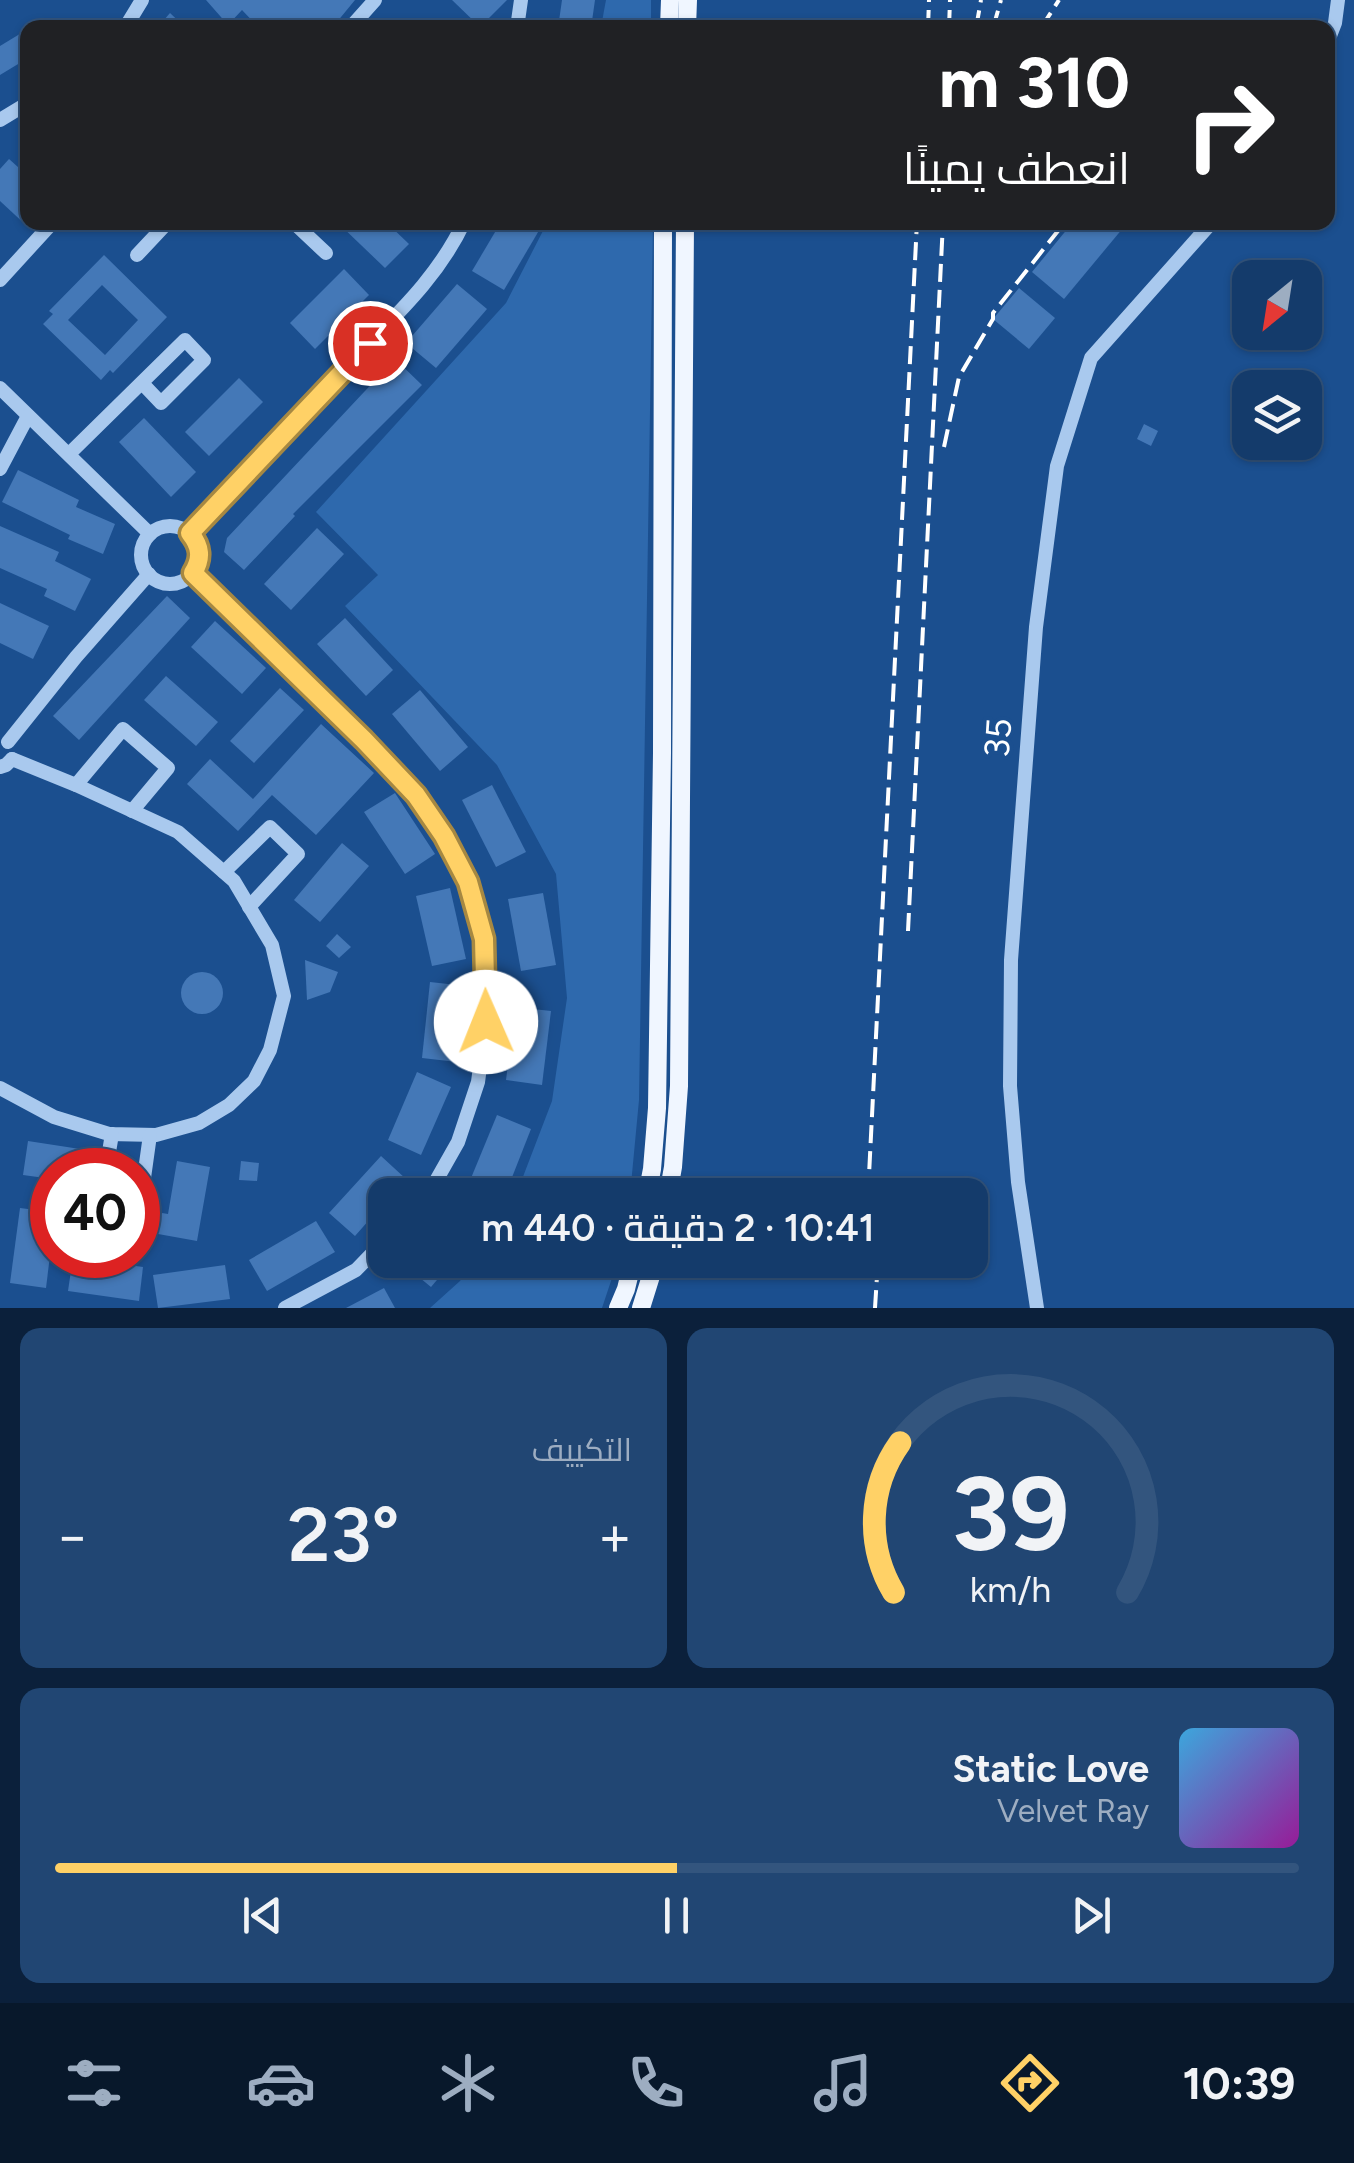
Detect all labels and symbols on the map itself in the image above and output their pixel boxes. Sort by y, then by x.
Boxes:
north arrow [1232,260,1322,350]
pin [328,301,413,386]
street label: 35 [976,717,1020,759]
position arrow [434,970,538,1074]
speed limit sign: 40 [30,1148,160,1278]

